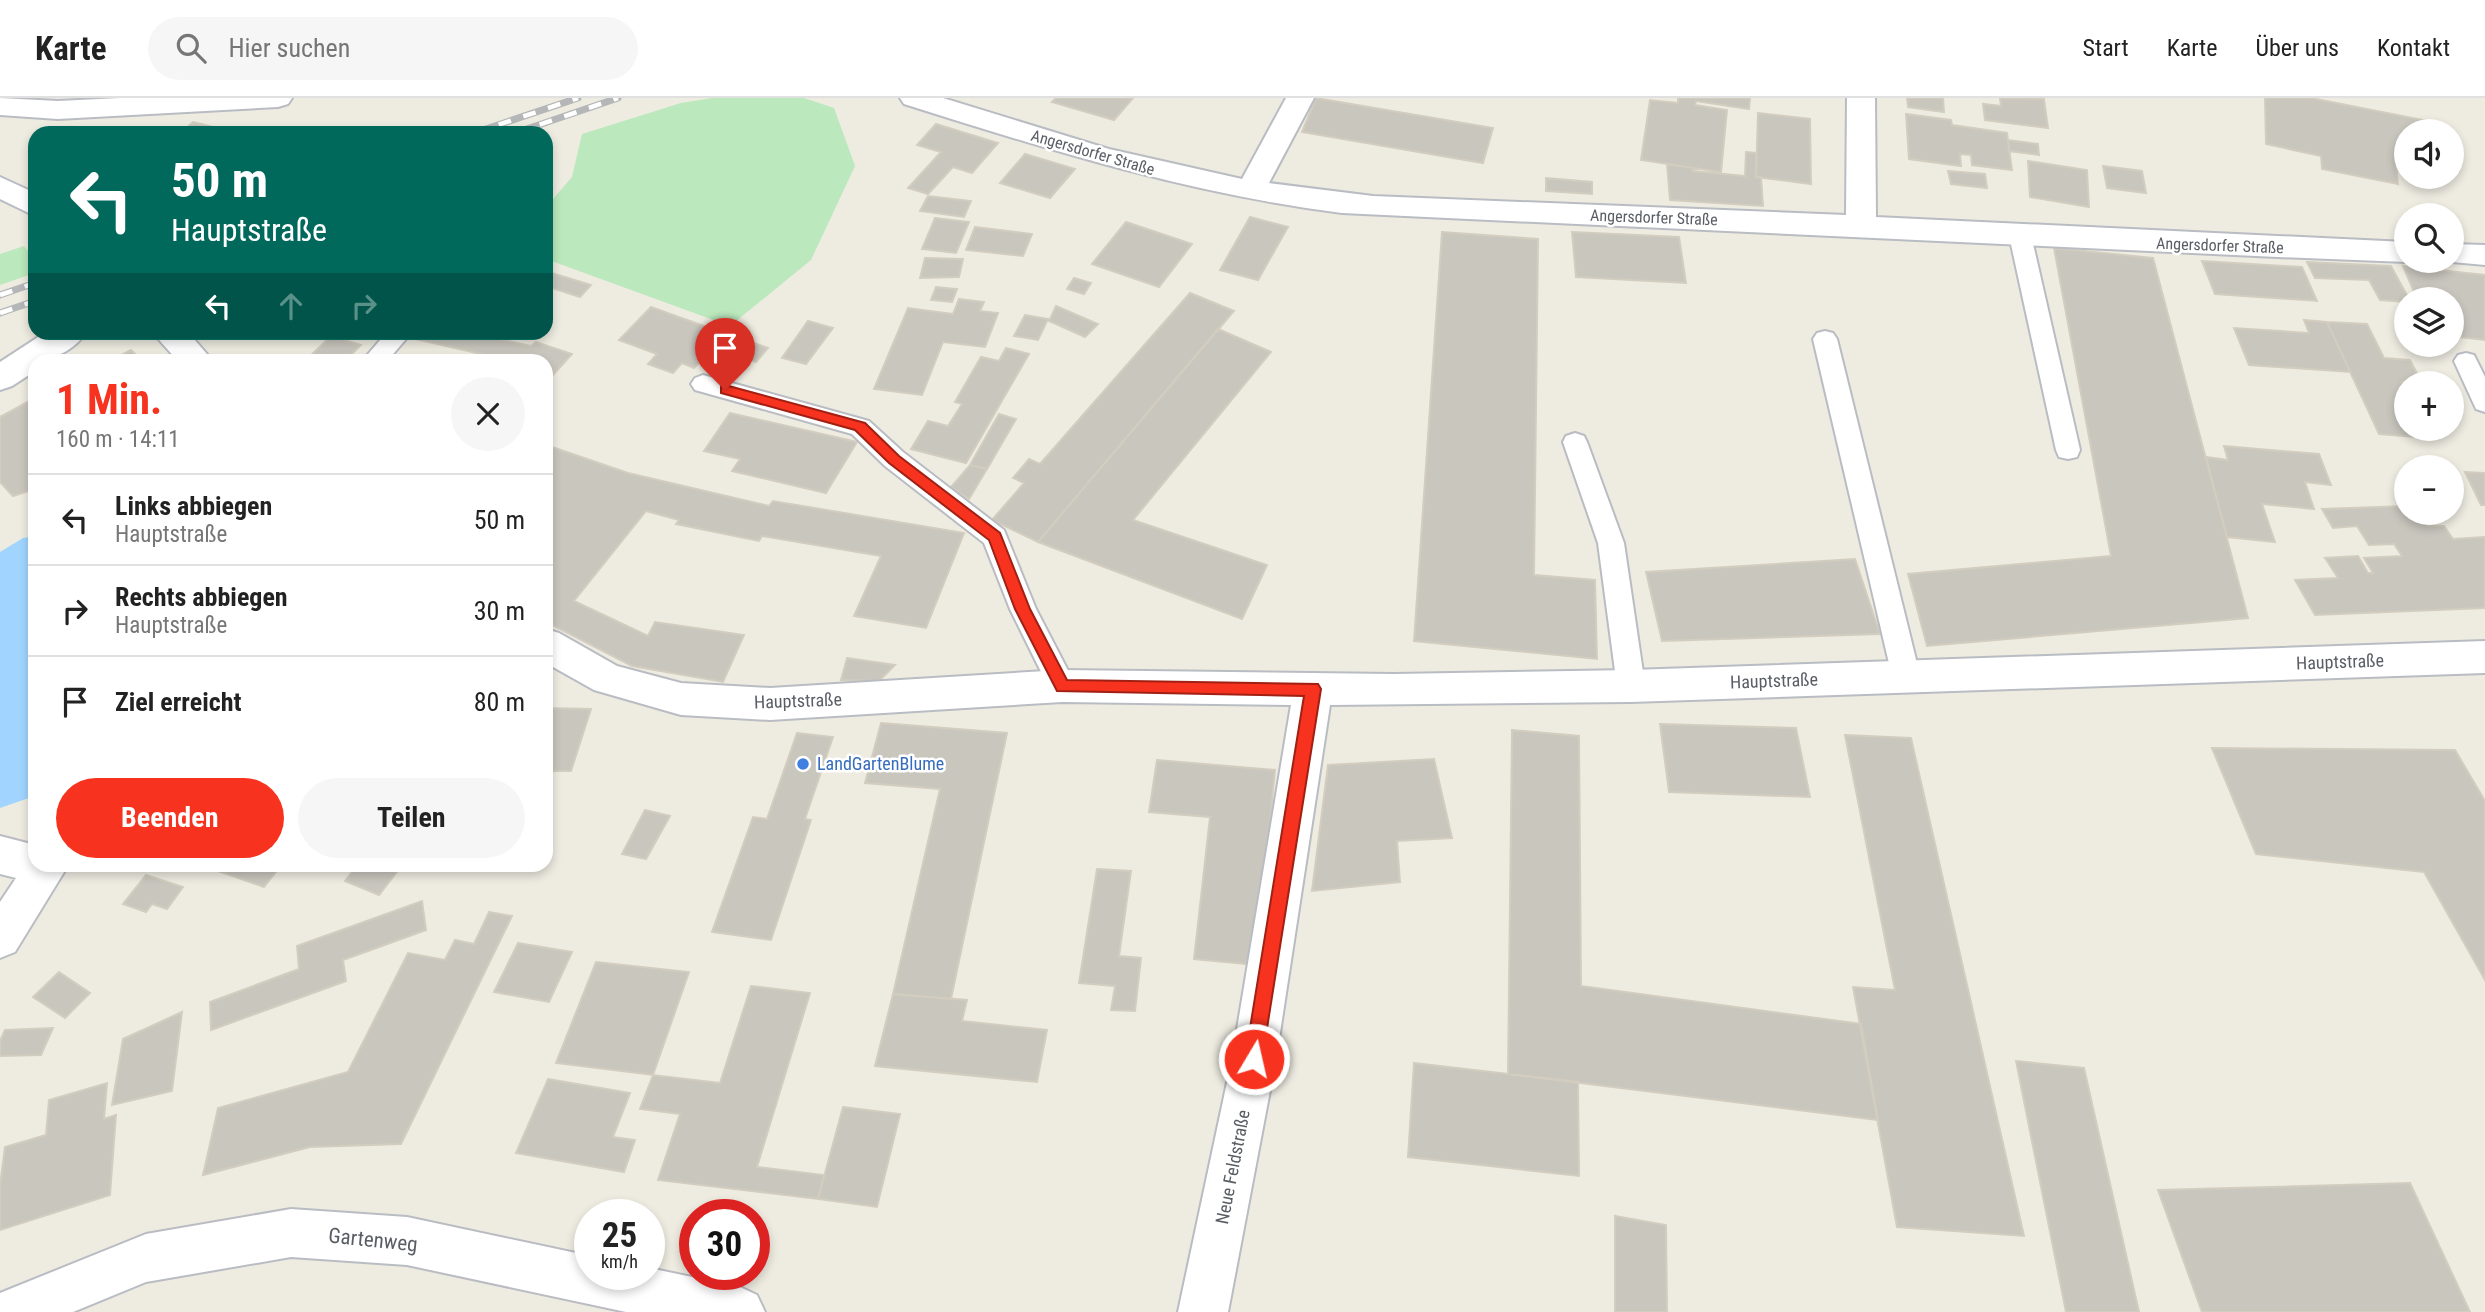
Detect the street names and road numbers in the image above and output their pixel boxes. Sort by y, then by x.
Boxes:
street label: Angersdorfer Straße [1029,126,1157,179]
street label: Angersdorfer Straße [1590,206,1718,229]
street label: Angersdorfer Straße [2156,234,2284,257]
street label: Hauptstraße [2296,649,2384,674]
street label: Hauptstraße [1730,668,1818,693]
street label: Hauptstraße [754,688,842,713]
street label: Neue Feldstraße [1211,1108,1254,1226]
street label: Gartenweg [327,1223,419,1257]

